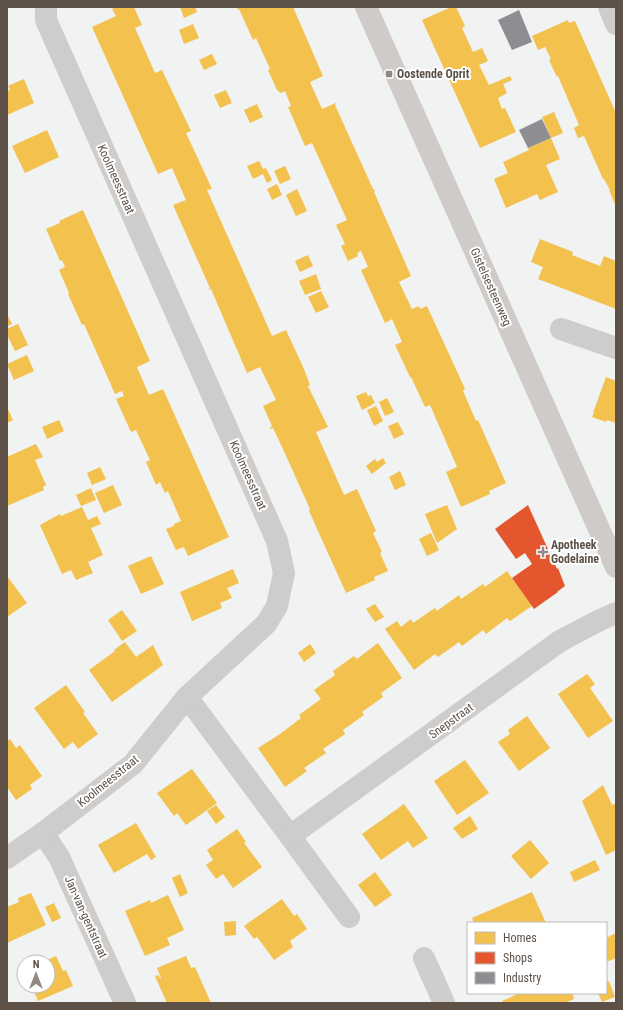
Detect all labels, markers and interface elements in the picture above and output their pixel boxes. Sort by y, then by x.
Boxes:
place label: Oostende Oprit [397,67,470,81]
marker: Oostende Oprit [384,69,394,79]
street label: Koolmeesstraat [94,142,138,216]
street label: Gistelsesteenweg [468,246,514,328]
street label: Koolmeesstraat [226,438,270,512]
place label: Apotheek Godelaine [551,538,599,566]
marker: Apotheek Godelaine [538,547,548,557]
street label: Snepstraat [426,700,476,742]
street label: Koolmeesstraat [75,752,142,810]
street label: Jan-van-gentstraat [62,874,111,961]
legend [467,922,607,994]
text: Homes [503,931,537,945]
text: Shops [503,951,532,965]
north arrow [16,954,56,994]
text: N [33,958,40,971]
text: Industry [503,971,541,985]

